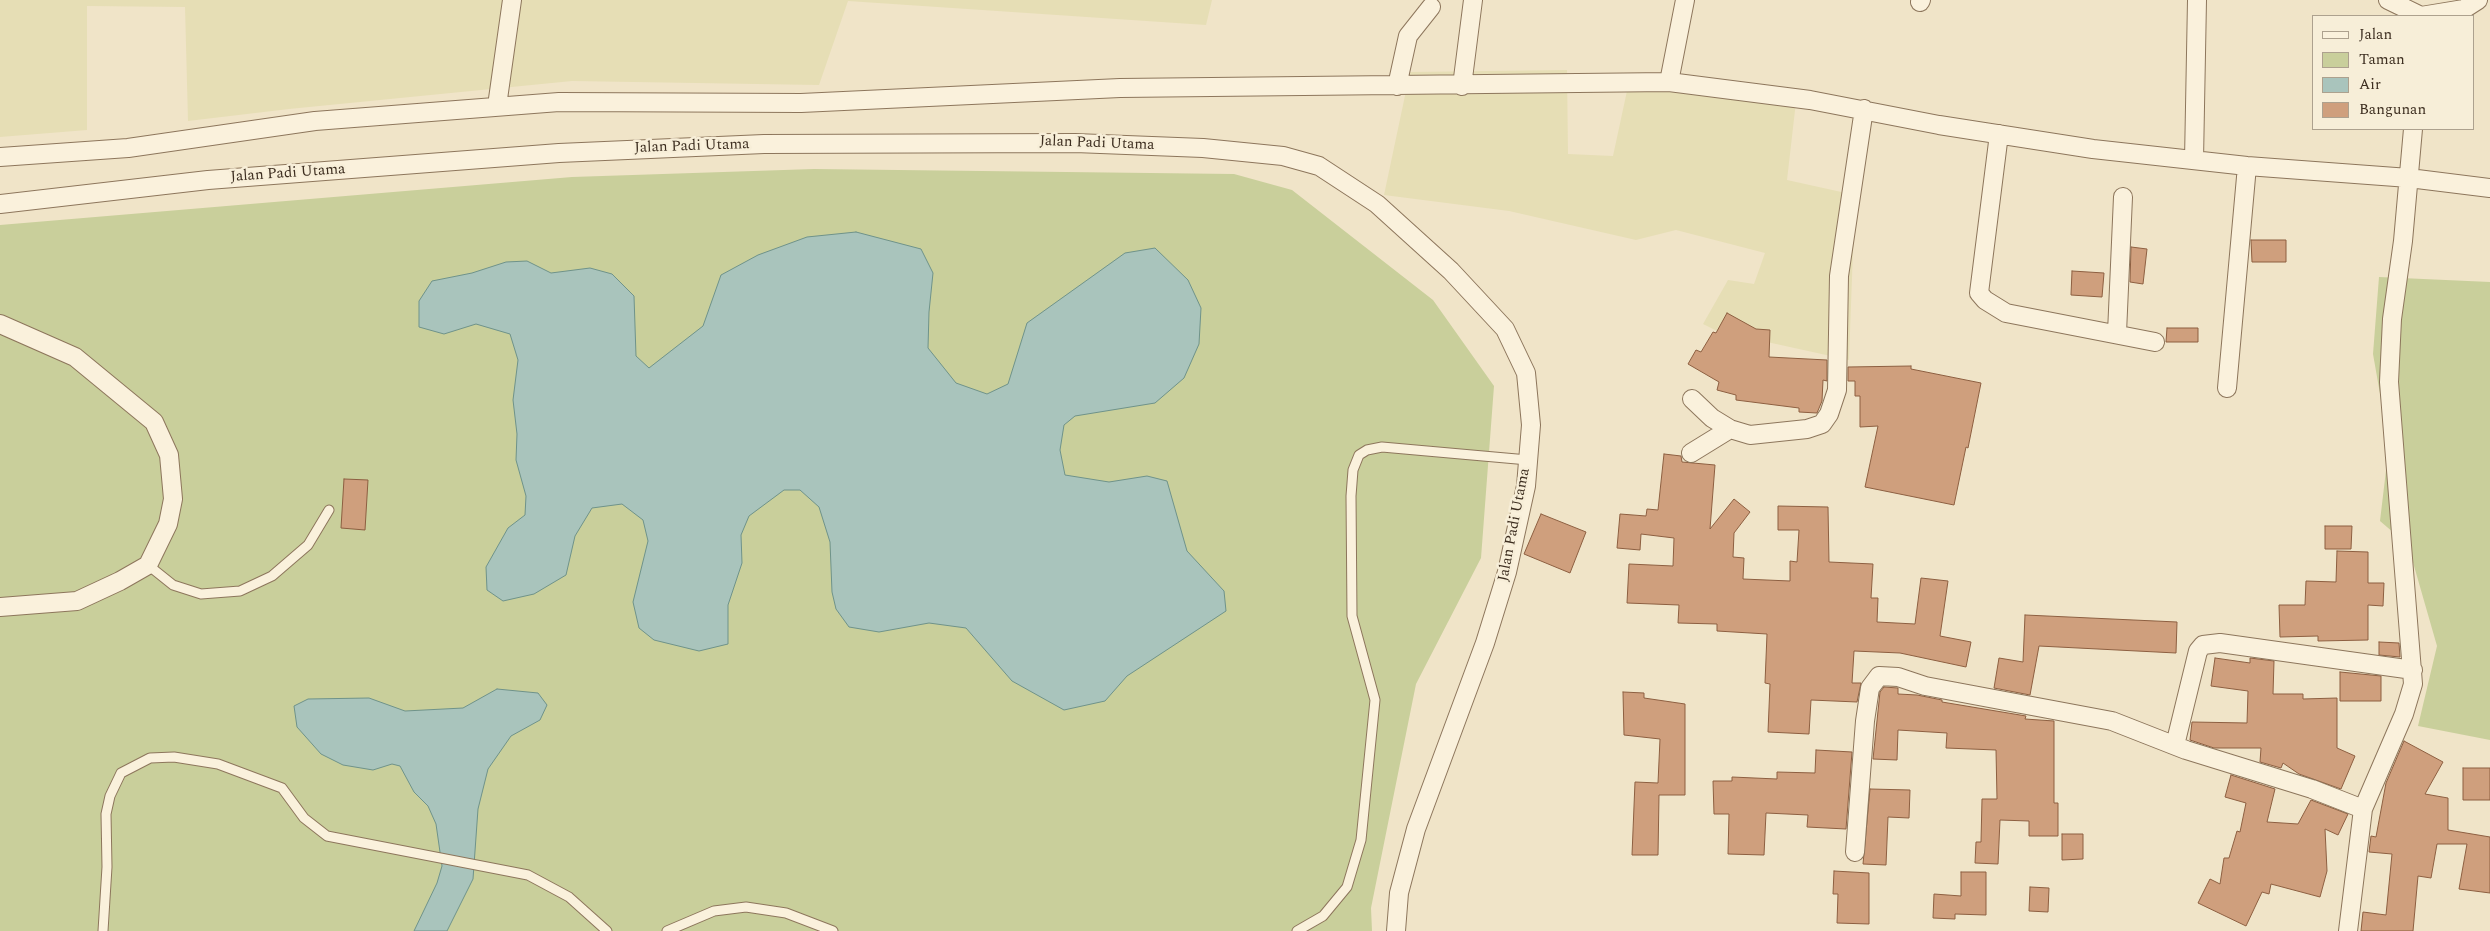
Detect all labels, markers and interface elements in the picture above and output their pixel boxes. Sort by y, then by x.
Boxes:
legend [2312,15,2475,130]
text: Jalan [2359,23,2392,46]
text: Taman [2359,48,2405,71]
text: Air [2359,73,2381,96]
text: Bangunan [2359,98,2426,121]
street label: Jalan Padi Utama [1039,133,1155,155]
street label: Jalan Padi Utama [634,136,750,158]
street label: Jalan Padi Utama [230,161,346,187]
street label: Jalan Padi Utama [1495,467,1535,583]

